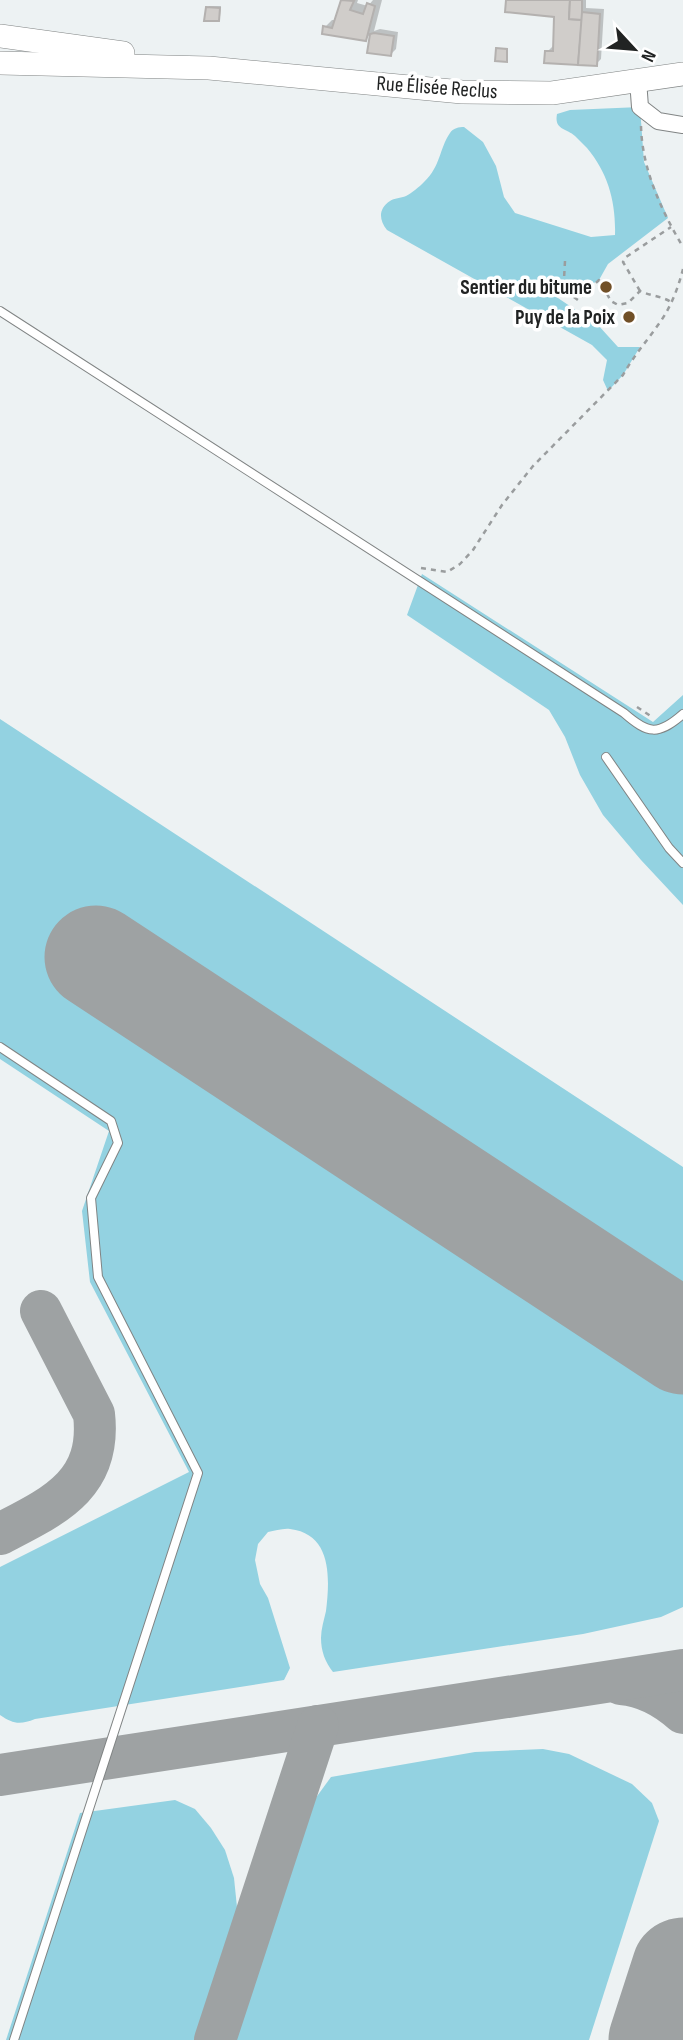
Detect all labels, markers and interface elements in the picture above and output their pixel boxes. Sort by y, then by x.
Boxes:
north arrow [599,14,669,84]
text: N [635,46,660,65]
street label: Rue Élisée Reclus [376,71,498,104]
place label: Sentier du bitume [460,275,592,300]
marker: Sentier du bitume [598,279,614,295]
place label: Puy de la Poix [515,305,615,330]
marker: Puy de la Poix [621,309,637,325]

